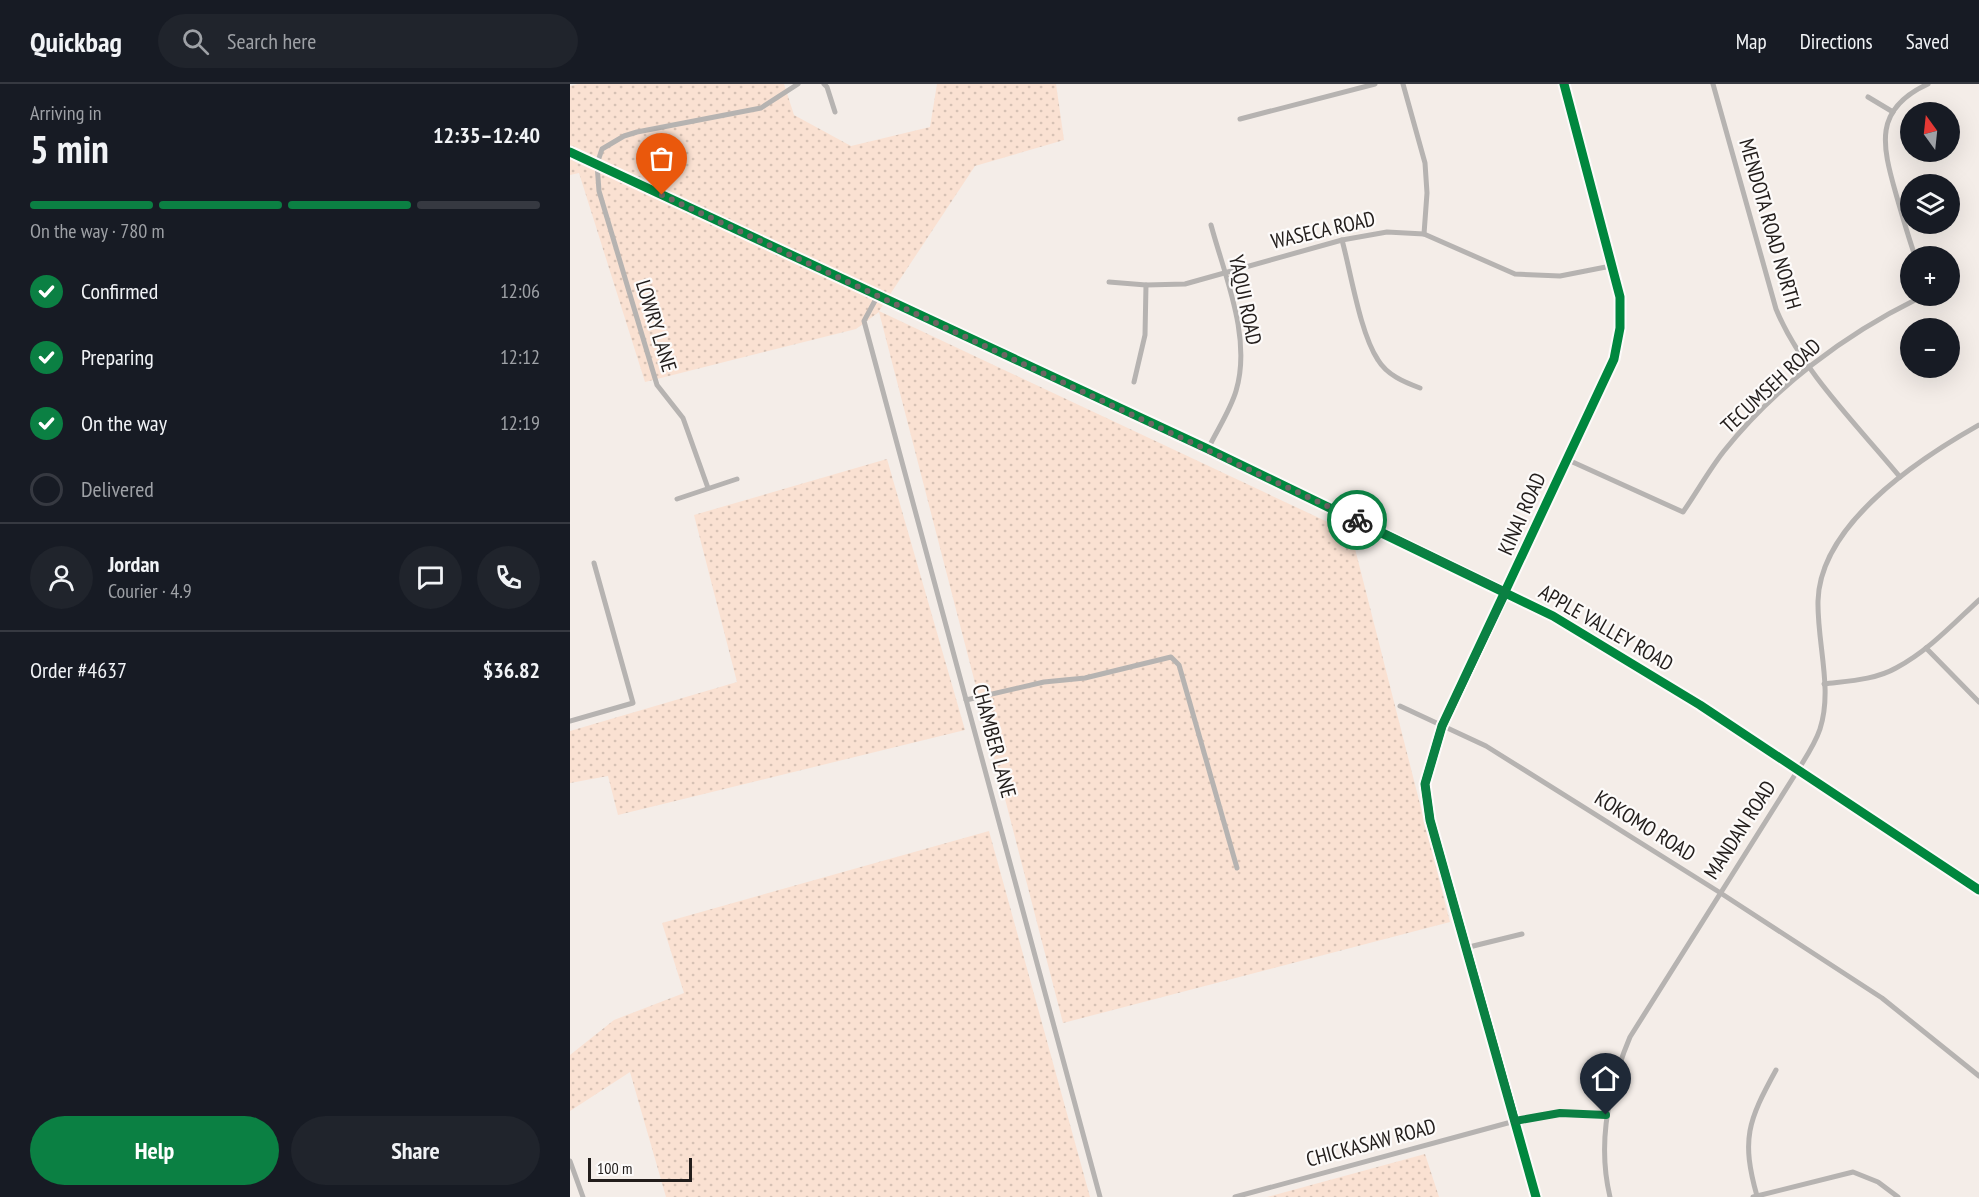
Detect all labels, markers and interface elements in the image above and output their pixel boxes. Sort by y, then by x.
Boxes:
search box [158,14,578,68]
text: Quickbag [30,23,122,60]
icon: search [179,25,212,58]
text: Search here [227,27,316,55]
text: Map [1736,28,1767,55]
text: Directions [1800,28,1873,55]
text: Saved [1906,28,1949,55]
text: Arriving in [30,100,102,126]
north arrow [1900,102,1960,162]
map controls [1900,102,1960,378]
text: 12:35–12:40 [433,121,540,149]
text: 5 min [30,123,109,174]
pin [636,133,687,195]
street label: MENDOTA ROAD NORTH [1733,136,1808,312]
icon: bag [645,142,678,175]
button: layers [1900,174,1960,234]
street label: WASECA ROAD [1268,204,1377,255]
text: On the way · 780 m [30,218,165,244]
button: + [1900,246,1960,306]
street label: YAQUI ROAD [1223,252,1268,347]
icon: check [30,275,63,308]
text: Confirmed [81,277,158,305]
street label: LOWRY LANE [630,277,683,375]
text: 12:06 [500,278,540,304]
button: − [1900,318,1960,378]
street label: TECUMSEH ROAD [1715,332,1827,439]
icon: check [30,341,63,374]
text: Preparing [81,343,154,371]
text: 12:12 [500,344,540,370]
icon: check [30,407,63,440]
text: On the way [81,409,167,437]
text: 12:19 [500,410,540,436]
street label: KINAI ROAD [1491,468,1552,559]
text: Delivered [81,475,154,503]
courier [1327,490,1387,550]
icon: bike [1341,504,1374,537]
button: person [30,546,93,609]
button: chat [399,546,462,609]
button: phone [477,546,540,609]
text: Jordan [108,550,159,578]
text: Courier · 4.9 [108,578,192,604]
street label: APPLE VALLEY ROAD [1534,578,1678,677]
text: Order #4637 [30,656,127,684]
text: $36.82 [483,656,540,684]
street label: CHAMBER LANE [966,681,1023,801]
street label: MANDAN ROAD [1698,775,1782,884]
street label: KOKOMO ROAD [1590,784,1701,867]
pin [1580,1053,1631,1115]
icon: home [1589,1062,1622,1095]
street label: CHICKASAW ROAD [1303,1112,1439,1173]
button: Help [30,1116,279,1185]
button: Share [291,1116,540,1185]
scale bar [588,1155,692,1182]
text: 100 m [597,1158,632,1178]

